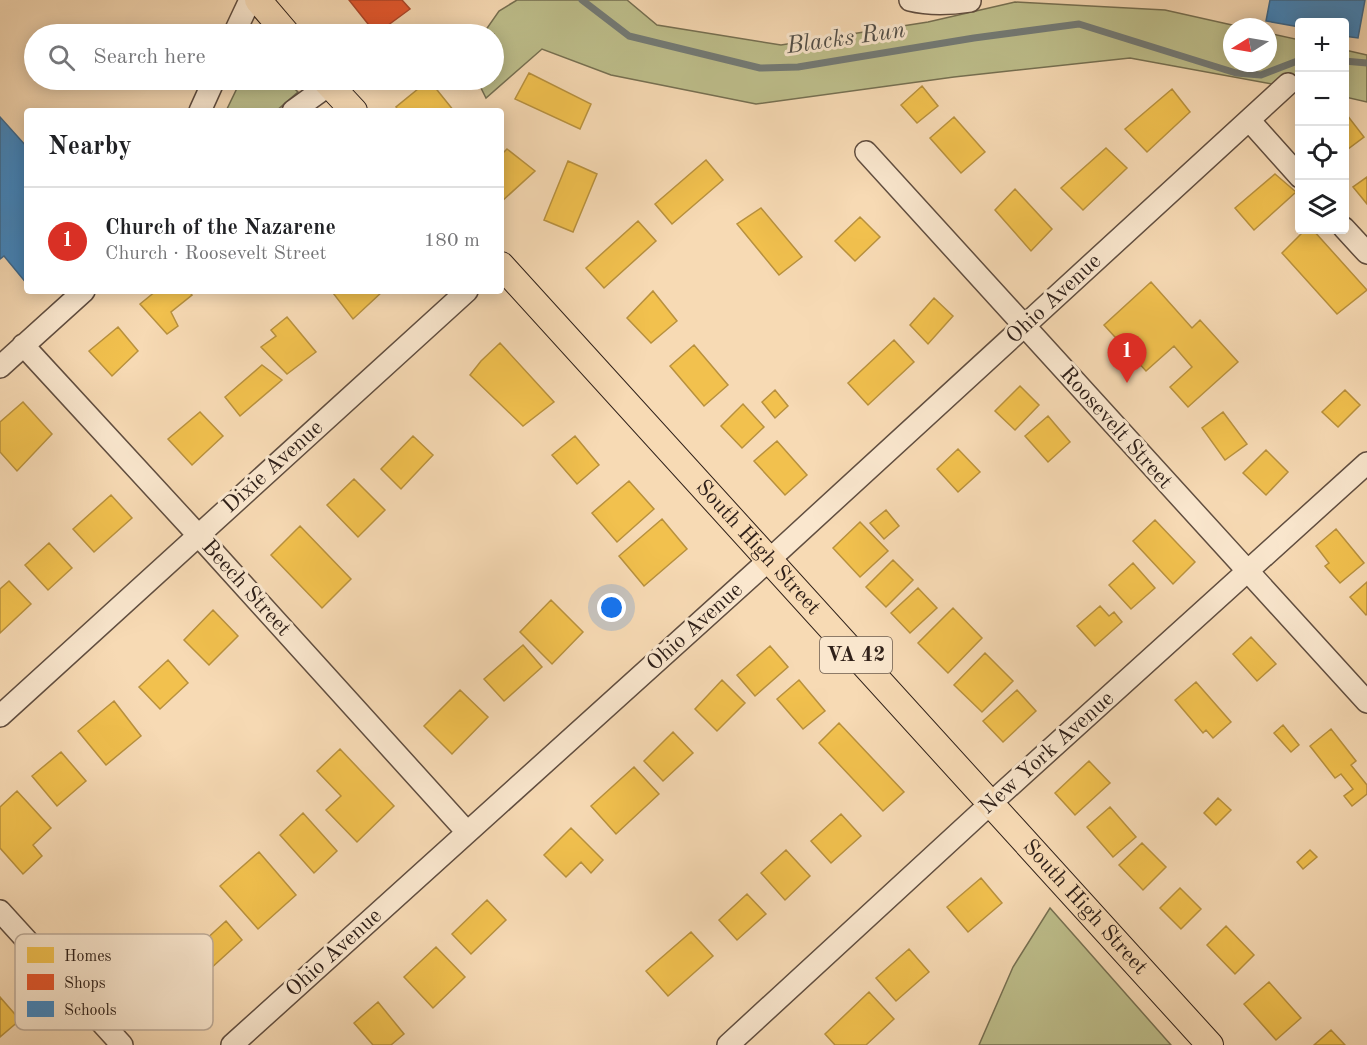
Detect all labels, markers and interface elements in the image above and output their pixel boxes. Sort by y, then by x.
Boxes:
north arrow [1223,18,1277,72]
map controls [1295,18,1349,234]
button: + [1295,18,1349,72]
water label: Blacks Run [784,19,907,59]
search box [24,24,504,90]
icon: search [45,41,78,74]
text: Search here [93,46,206,68]
button: − [1295,72,1349,126]
button: locate [1295,126,1349,180]
text: Nearby [48,134,132,160]
button: layers [1295,180,1349,234]
text: Church of the Nazarene [105,217,336,239]
text: 1 [62,231,73,251]
text: 180 m [424,231,480,251]
text: Church · Roosevelt Street [105,244,326,264]
street label: Ohio Avenue [1003,250,1105,348]
pin: 1 [1108,334,1146,383]
street label: Roosevelt Street [1056,363,1176,493]
street label: Dixie Avenue [219,416,327,518]
street label: South High Street [691,476,825,619]
street label: Beech Street [197,536,295,640]
street label: Ohio Avenue [643,579,747,675]
your location [597,593,626,622]
road number: VA 42 [820,637,892,673]
street label: New York Avenue [976,687,1118,819]
street label: South High Street [1018,836,1151,979]
street label: Ohio Avenue [282,905,386,1001]
legend [15,934,213,1030]
text: Homes [64,949,112,965]
text: Shops [64,976,106,992]
text: Schools [64,1003,117,1019]

